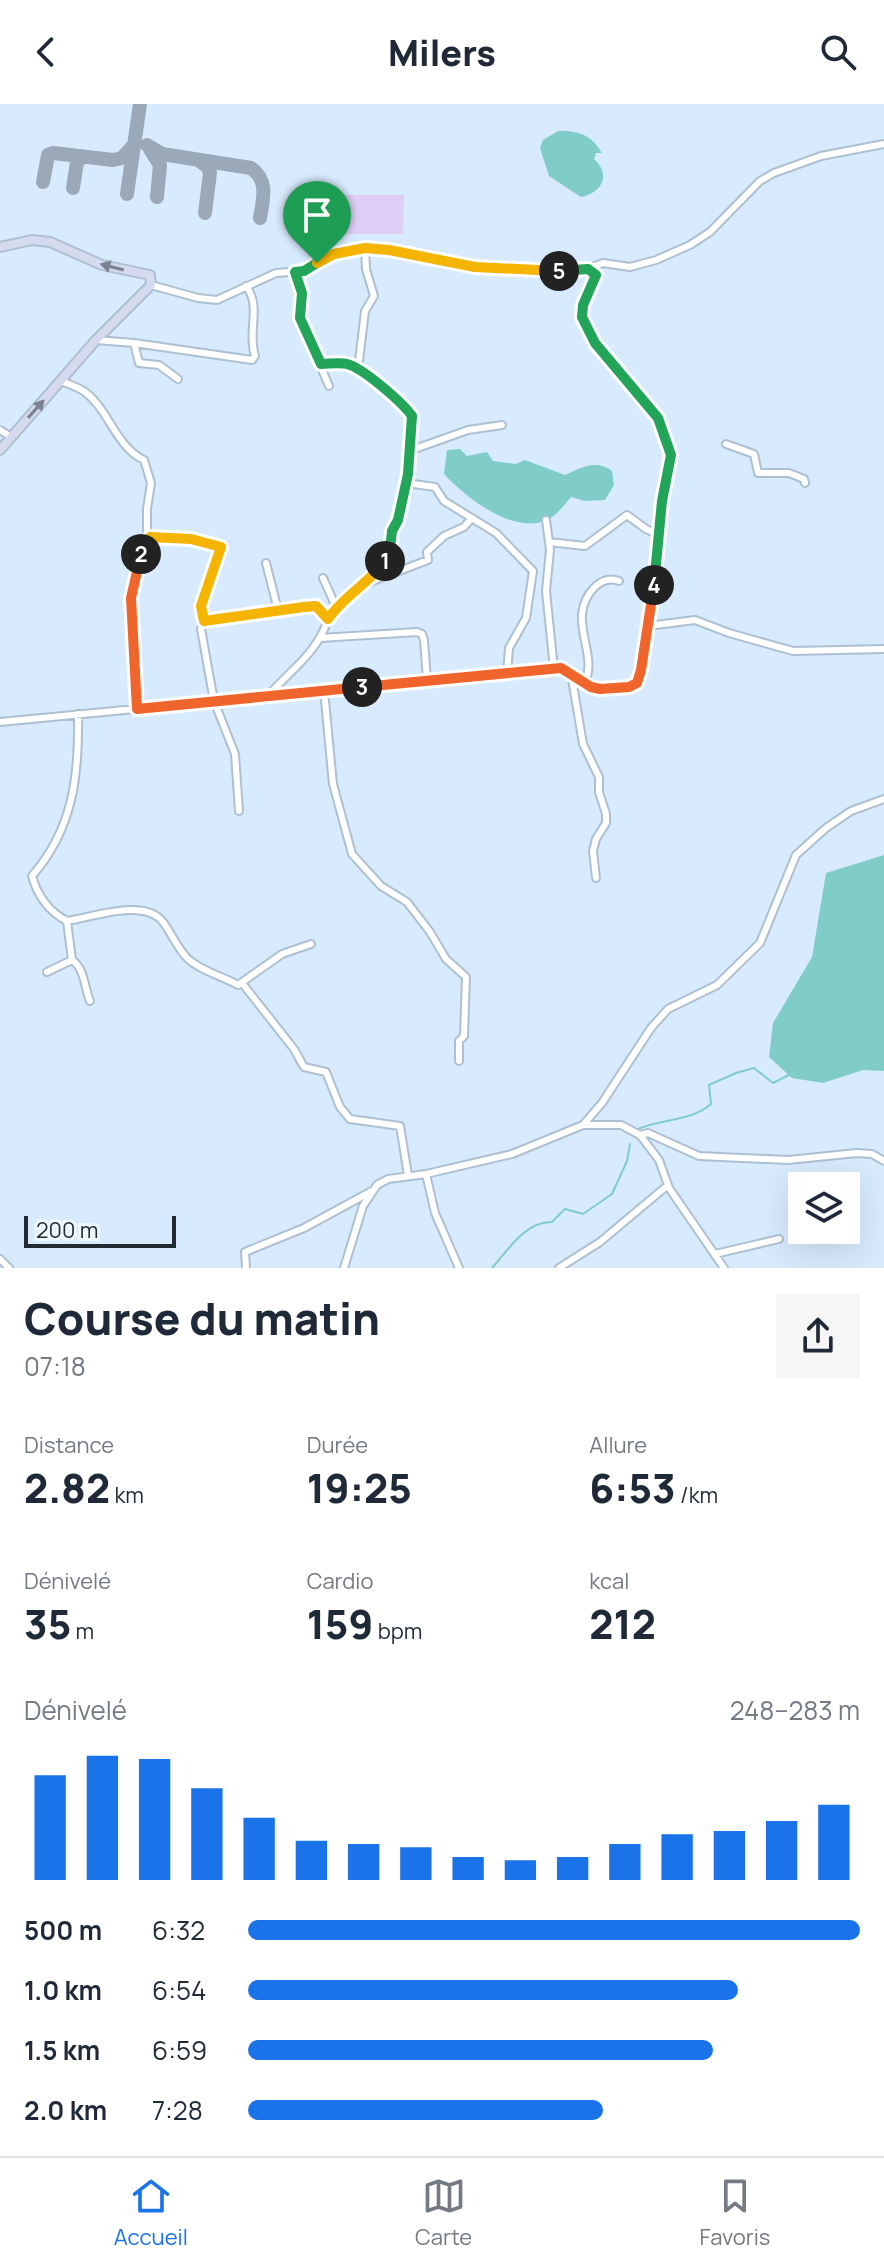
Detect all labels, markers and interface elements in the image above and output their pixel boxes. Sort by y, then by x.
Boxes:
text: Milers [388,28,496,77]
icon: back [24,30,68,74]
icon: search [816,30,860,74]
pin [283,181,351,263]
icon: arrive [295,193,339,237]
pin: 5 [539,251,579,291]
text: 5 [553,256,565,286]
one-way arrow [99,260,124,272]
one-way arrow [27,399,45,419]
pin: 2 [121,534,161,574]
text: 2 [134,539,148,569]
pin: 1 [365,541,405,581]
text: 1 [380,546,390,576]
pin: 4 [634,565,674,605]
text: 4 [647,570,661,600]
pin: 3 [342,667,382,707]
text: 3 [356,672,368,702]
map controls [788,1172,860,1244]
button: layers [788,1172,860,1244]
scale bar [24,1212,176,1248]
text: 200 m [36,1215,98,1245]
text: Course du matin [24,1288,380,1348]
button: share [776,1294,860,1378]
text: 07:18 [24,1348,86,1384]
text: Distance [24,1430,114,1460]
text: Durée [307,1430,368,1460]
text: Allure [589,1430,647,1460]
text: 2.82 [24,1460,110,1515]
text: 19:25 [307,1460,412,1515]
text: 6:53 [589,1460,676,1515]
text: km [110,1480,144,1510]
text: /km [676,1480,718,1510]
text: Dénivelé [24,1566,111,1596]
text: Cardio [307,1566,374,1596]
text: kcal [589,1566,629,1596]
text: 35 [24,1596,71,1651]
text: 159 [307,1596,373,1651]
text: 212 [589,1596,656,1651]
text: m [71,1616,94,1646]
text: bpm [373,1616,422,1646]
text: Dénivelé [24,1692,127,1728]
text: 248–283 m [730,1692,860,1728]
text: 500 m [24,1912,102,1948]
text: 6:32 [152,1912,205,1948]
text: 1.0 km [24,1972,102,2008]
text: 6:54 [152,1972,206,2008]
text: 1.5 km [24,2032,100,2068]
text: 6:59 [152,2032,207,2068]
text: 2.0 km [24,2092,107,2128]
text: 7:28 [152,2092,203,2128]
tab: Accueil [114,2174,188,2252]
tab: Carte [415,2174,472,2252]
tab: Favoris [700,2174,770,2252]

